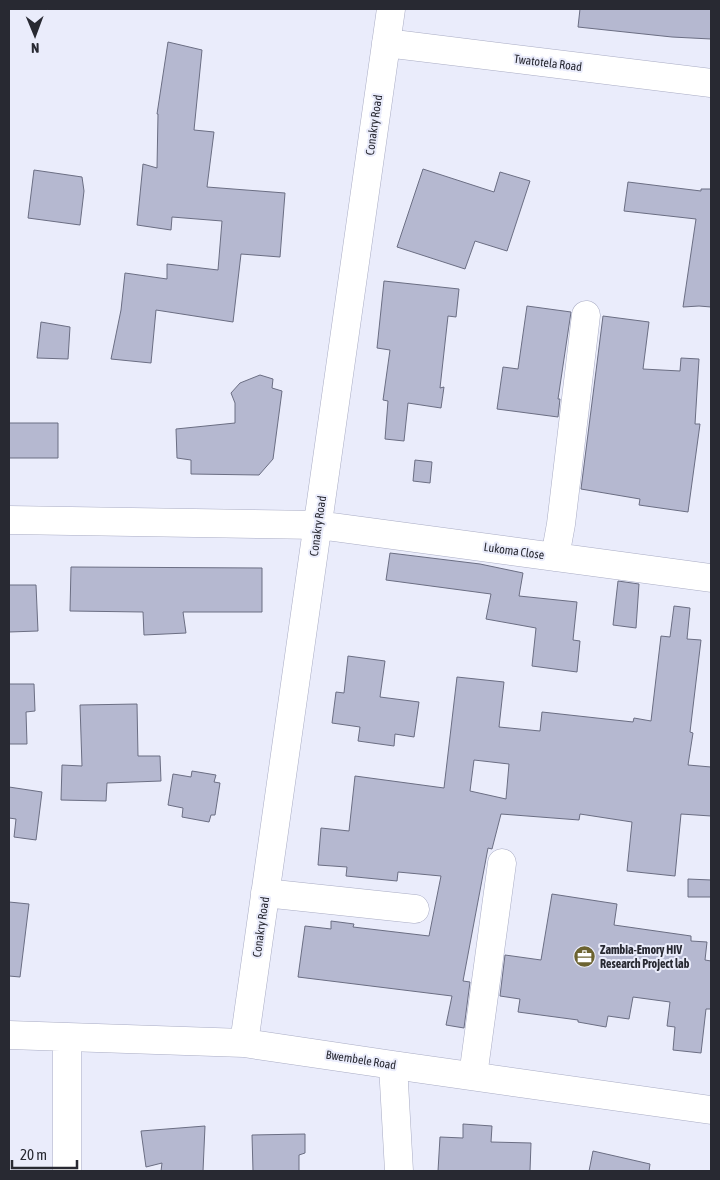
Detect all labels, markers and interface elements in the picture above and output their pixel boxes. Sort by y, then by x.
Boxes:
north arrow [10,10,60,60]
text: N [31,40,39,56]
street label: Twatotela Road [513,52,583,74]
street label: Conakry Road [363,94,385,156]
street label: Conakry Road [307,495,329,557]
street label: Lukoma Close [483,540,545,562]
street label: Conakry Road [250,896,272,958]
place label: Zambia-Emory HIV Research Project lab [600,943,690,971]
office icon: Zambia-Emory HIV Research Project lab [572,945,596,969]
street label: Bwembele Road [325,1048,397,1072]
scale bar [12,1138,78,1170]
text: 20 m [20,1146,47,1163]

